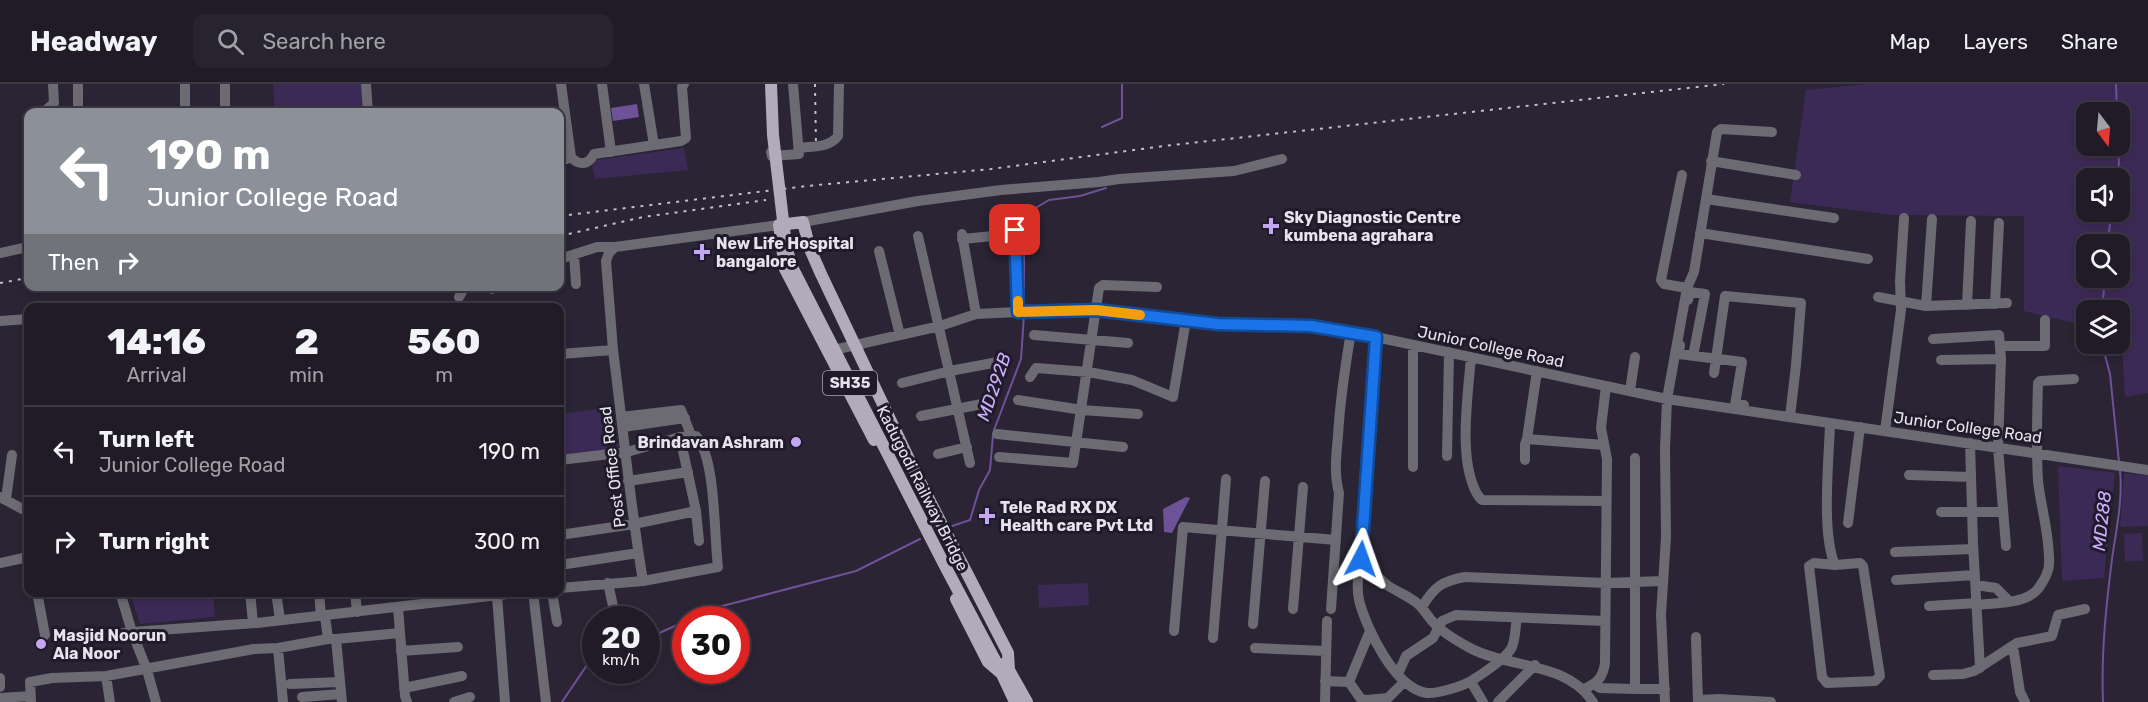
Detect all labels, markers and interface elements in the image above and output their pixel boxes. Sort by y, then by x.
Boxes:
search box [193,14,613,68]
text: Headway [30,25,157,58]
icon: search [214,25,247,58]
text: Search here [262,28,386,55]
text: Map [1889,29,1930,54]
text: Layers [1963,29,2028,54]
text: Share [2061,29,2118,54]
north arrow [2076,102,2130,156]
map controls [2076,102,2130,354]
text: 190 m [147,130,271,180]
icon: left [48,132,126,210]
button: sound [2076,168,2130,222]
text: Junior College Road [147,181,398,213]
pin [989,204,1040,255]
place label: Sky Diagnostic Centre kumbena agrahara [1284,208,1461,245]
icon: arrive [998,213,1031,246]
marker: Sky Diagnostic Centre kumbena agrahara [1262,217,1280,235]
place label: New Life Hospital bangalore [716,234,854,271]
button: search [2076,234,2130,288]
marker: New Life Hospital bangalore [693,243,711,261]
icon: right [111,246,144,279]
text: Then [48,249,99,276]
button: layers [2076,300,2130,354]
text: 14:16 [107,320,206,363]
text: 2 [294,320,319,363]
text: 560 [407,320,481,363]
street label: Junior College Road [1416,322,1566,371]
water label: MD292B [972,350,1016,424]
text: Arrival [127,363,187,387]
text: min [289,363,324,387]
text: m [435,363,453,387]
road number: SH35 [823,371,877,395]
street label: Kadugodi Railway Bridge [873,402,973,574]
street label: Post Office Road [596,405,629,529]
street label: Junior College Road [1893,408,2043,447]
text: Turn left [99,426,194,453]
place label: Brindavan Ashram [637,433,784,452]
icon: left [48,435,81,468]
marker: Brindavan Ashram [789,435,803,449]
text: 190 m [479,438,540,465]
text: Junior College Road [99,453,285,477]
water label: MD288 [2088,490,2116,552]
place label: Tele Rad RX DX Health care Pvt Ltd [1000,498,1153,535]
marker: Tele Rad RX DX Health care Pvt Ltd [978,507,996,525]
icon: right [48,525,81,558]
position arrow [1329,527,1393,591]
text: Turn right [99,528,209,555]
text: 300 m [474,528,540,555]
speed limit sign: 30 [672,606,750,684]
text: 20 [601,620,641,656]
place label: Masjid Noorun Ala Noor [53,626,166,663]
marker: Masjid Noorun Ala Noor [34,637,48,651]
text: km/h [602,651,640,669]

